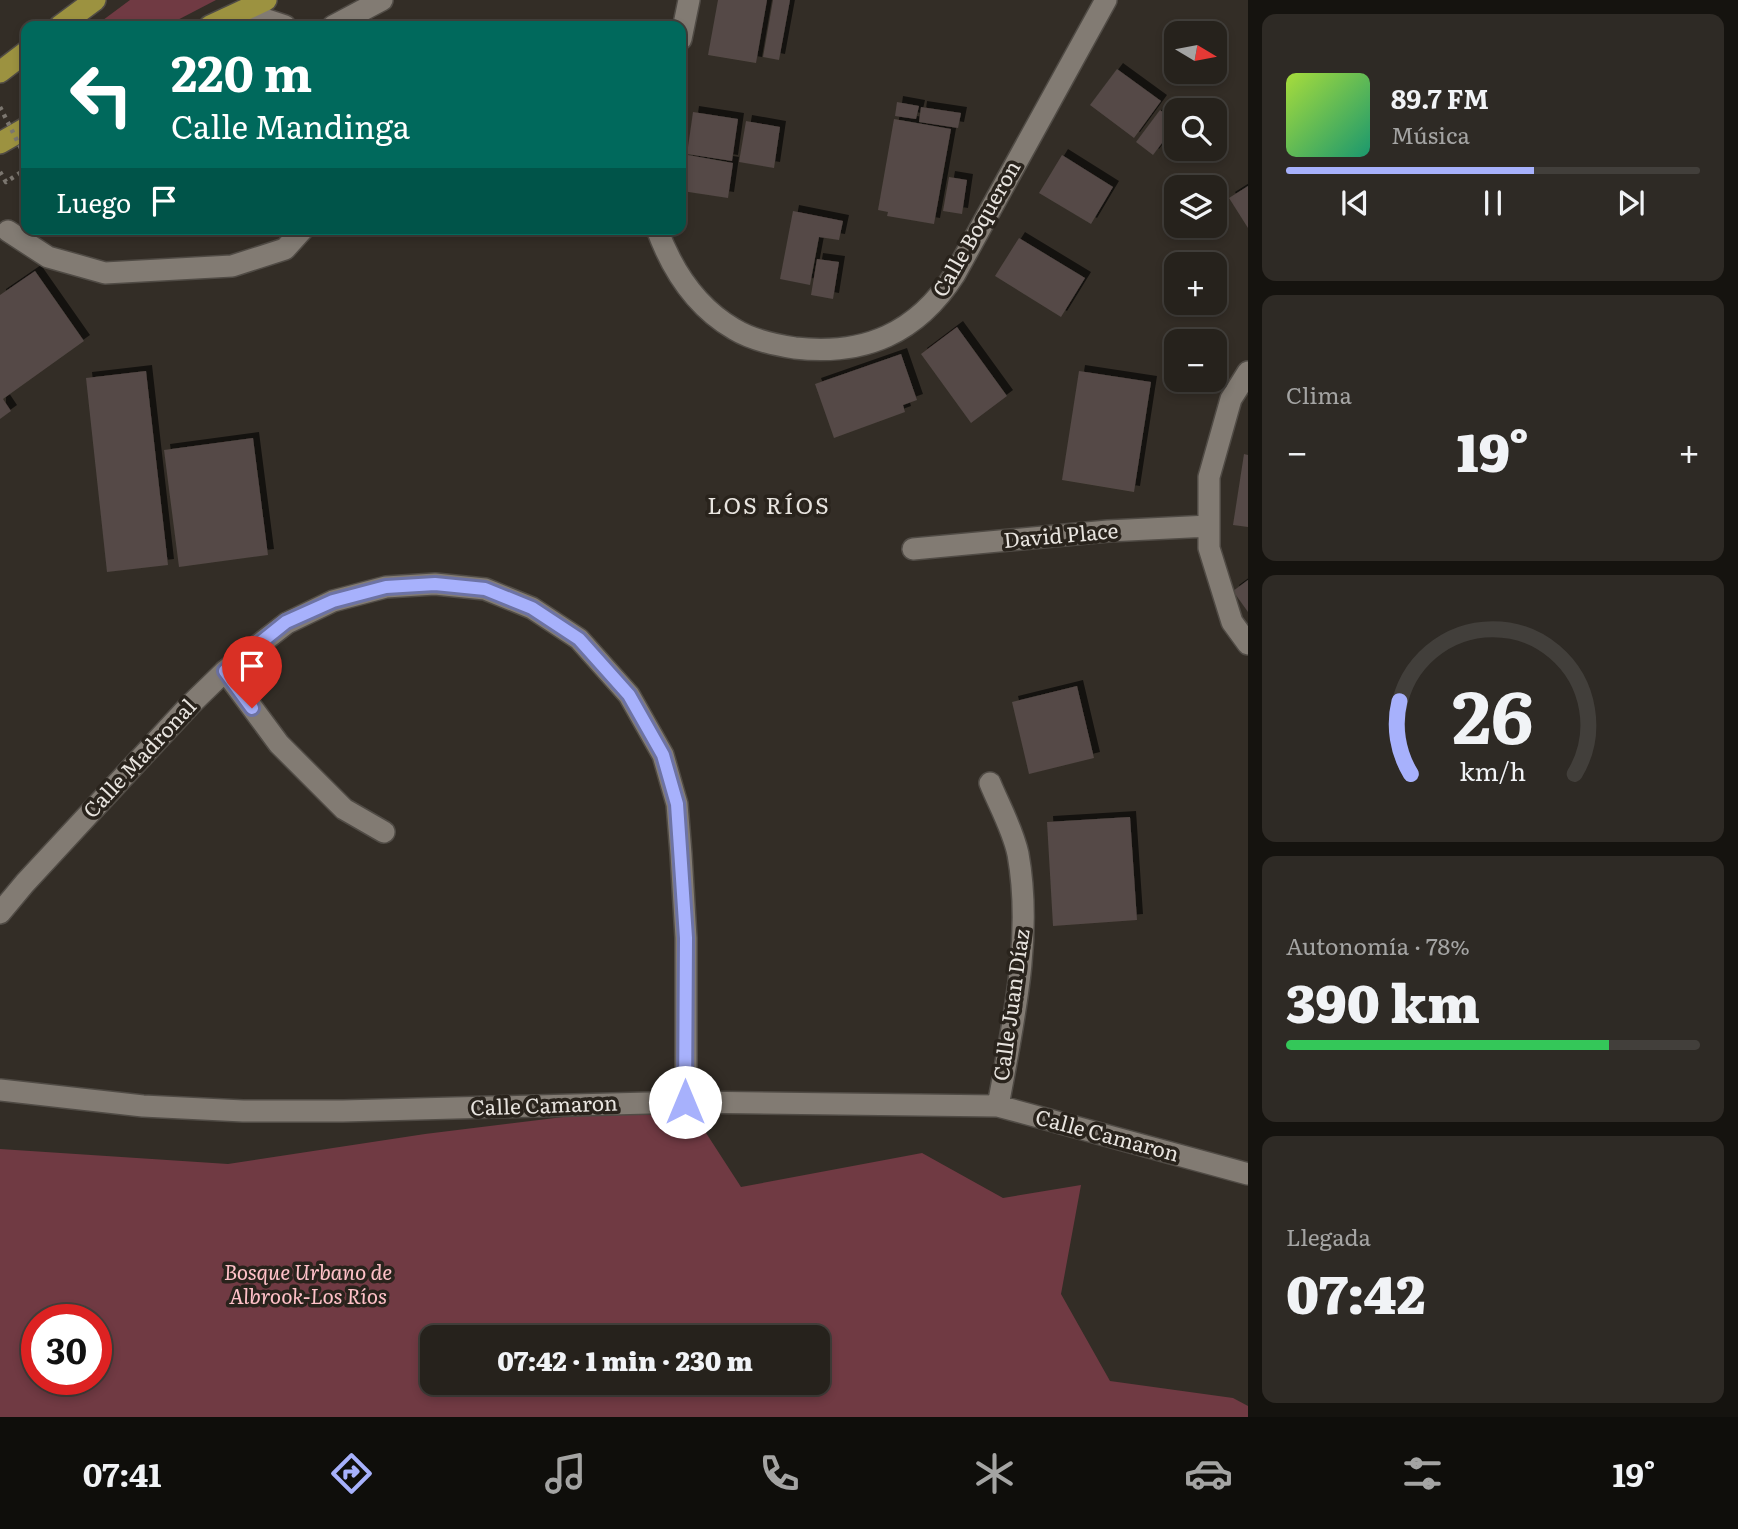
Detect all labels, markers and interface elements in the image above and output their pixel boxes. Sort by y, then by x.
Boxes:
north arrow [1164,21,1227,84]
map controls [1164,21,1227,392]
text: 220 m [171,34,312,107]
icon: left [56,49,147,140]
text: 89.7 FM [1391,78,1489,117]
button: search [1164,98,1227,161]
text: Calle Mandinga [171,101,410,149]
text: Música [1391,117,1470,151]
street label: Calle Boqueron [923,154,1027,302]
button: layers [1164,175,1227,238]
text: Luego [56,182,131,221]
icon: arrive [145,182,183,220]
icon: previous [1336,184,1374,222]
icon: pause [1474,184,1512,222]
icon: next [1612,184,1650,222]
button: + [1164,252,1227,315]
button: − [1164,329,1227,392]
text: Clima [1286,377,1352,411]
text: 19° [1457,411,1529,488]
text: − [1286,421,1308,478]
text: + [1678,421,1700,478]
district label: LOS RÍOS [707,487,831,521]
street label: David Place [1002,513,1120,554]
pin [222,636,282,708]
icon: arrive [233,647,271,685]
text: 26 [1452,659,1534,767]
street label: Calle Madronal [75,691,202,824]
text: km/h [1460,752,1526,789]
street label: Calle Juan Díaz [984,927,1036,1083]
text: Autonomía · 78% [1286,928,1470,962]
text: 390 km [1286,962,1480,1039]
position arrow [648,1065,722,1139]
street label: Calle Camaron [470,1085,618,1122]
street label: Calle Camaron [1032,1100,1183,1168]
text: Llegada [1286,1219,1371,1253]
text: 07:42 [1286,1253,1425,1330]
park label: Bosque Urbano de Albrook-Los Ríos [224,1255,392,1310]
speed limit sign: 30 [21,1304,112,1395]
text: 07:42 · 1 min · 230 m [497,1340,753,1379]
text: 07:41 [83,1449,162,1497]
icon: directions [327,1449,376,1498]
icon: music [541,1449,590,1498]
icon: phone [755,1449,804,1498]
icon: climate [970,1449,1019,1498]
icon: car [1184,1449,1233,1498]
icon: filters [1398,1449,1447,1498]
text: 19° [1612,1449,1655,1497]

